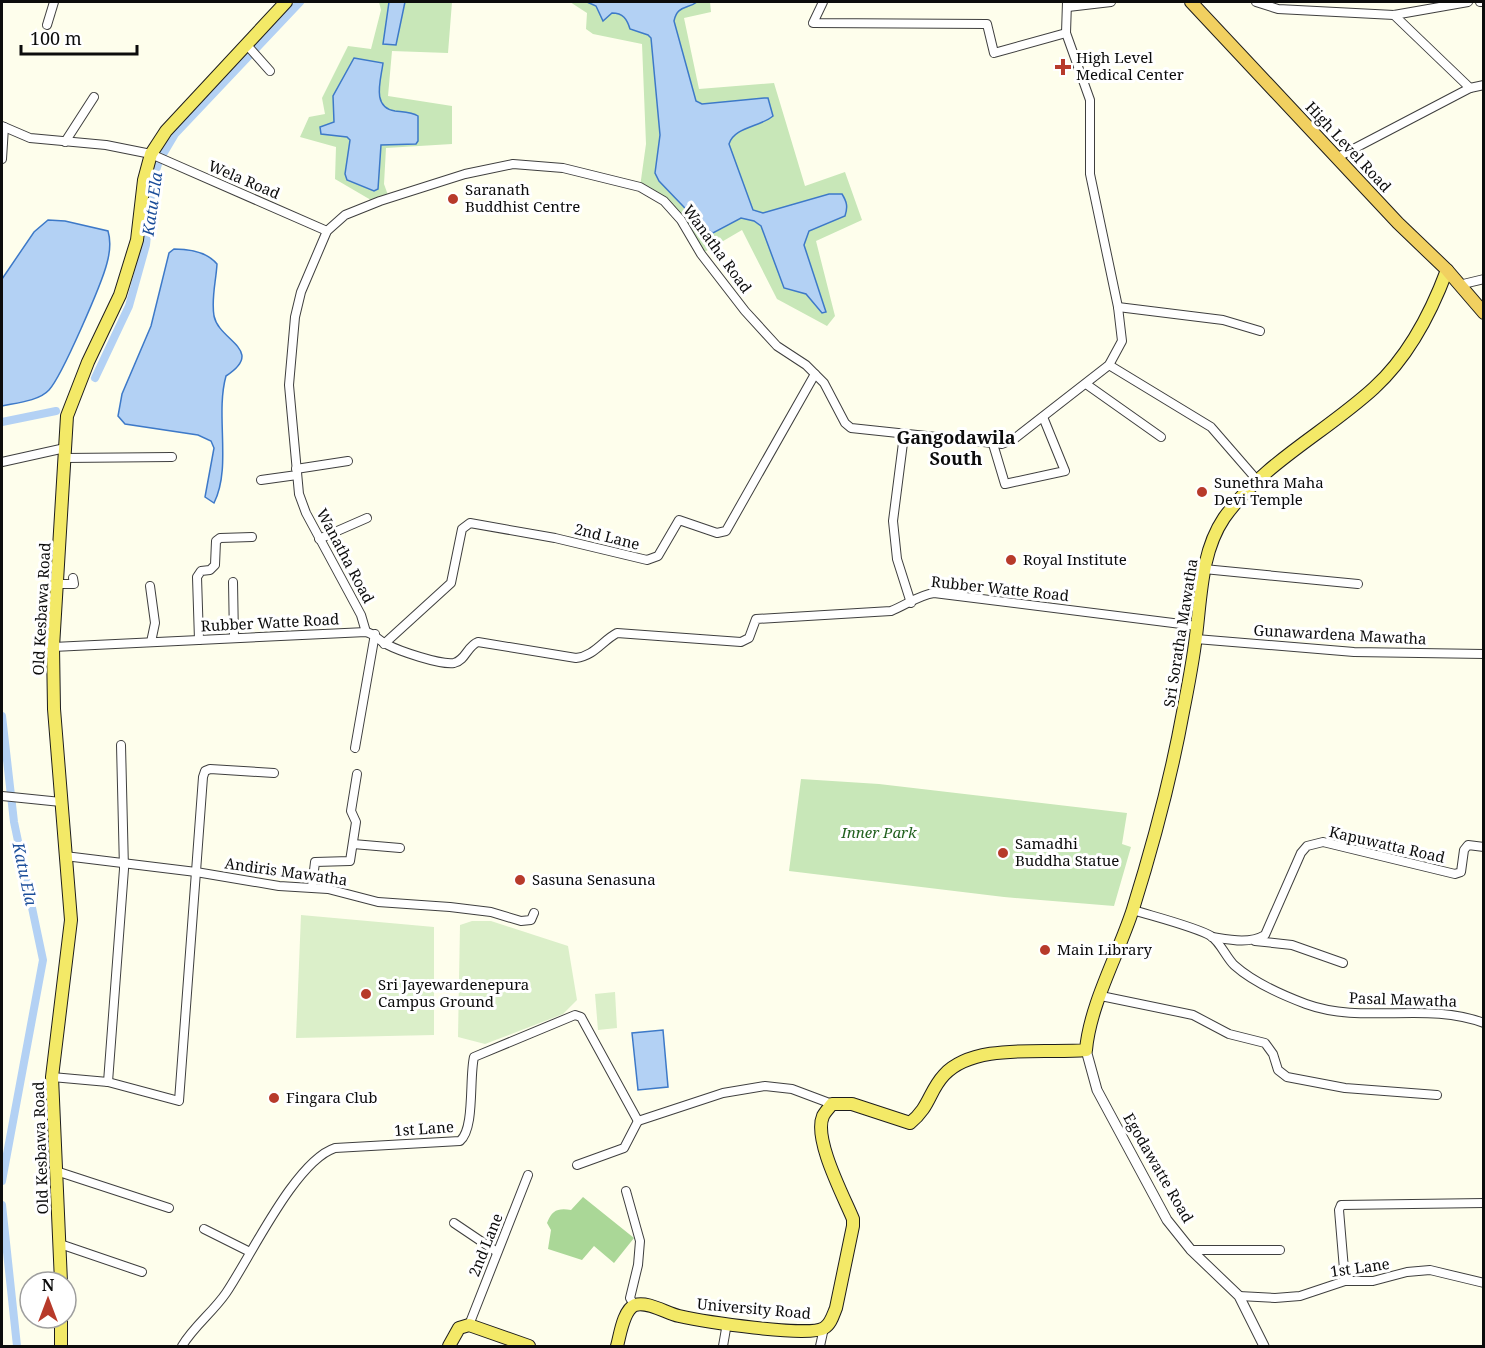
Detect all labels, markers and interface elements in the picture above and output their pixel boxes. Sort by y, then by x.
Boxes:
scale bar [21,18,136,56]
text: 100 m [30,26,82,50]
place label: High Level Medical Center [1076,47,1184,84]
marker: High Level Medical Center [1054,58,1072,76]
street label: High Level Road [1302,97,1396,196]
street label: Wela Road [206,155,283,203]
water label: Katu Ela [137,170,167,238]
place label: Saranath Buddhist Centre [465,179,580,216]
marker: Saranath Buddhist Centre [446,192,460,206]
street label: Wanatha Road [679,200,757,297]
district label: Gangodawila South [896,425,1016,470]
place label: Sunethra Maha Devi Temple [1214,472,1324,509]
marker: Sunethra Maha Devi Temple [1195,485,1209,499]
street label: Wanatha Road [313,505,379,606]
street label: 2nd Lane [572,518,642,554]
street label: Old Kesbawa Road [28,542,54,676]
place label: Royal Institute [1023,549,1127,569]
marker: Royal Institute [1004,553,1018,567]
street label: Sri Soratha Mawatha [1158,557,1202,709]
street label: Rubber Watte Road [930,571,1070,605]
street label: Rubber Watte Road [200,608,340,636]
street label: Gunawardena Mawatha [1253,619,1427,649]
street label: Kapuwatta Road [1327,821,1447,867]
park label: Inner Park [840,822,917,842]
place label: Samadhi Buddha Statue [1015,833,1119,870]
water label: Katu Ela [7,839,43,908]
marker: Samadhi Buddha Statue [996,846,1010,860]
street label: Andiris Mawatha [223,852,349,890]
place label: Sasuna Senasuna [532,869,656,889]
marker: Sasuna Senasuna [513,873,527,887]
place label: Main Library [1057,939,1153,959]
marker: Main Library [1038,943,1052,957]
place label: Sri Jayewardenepura Campus Ground [378,974,529,1011]
marker: Sri Jayewardenepura Campus Ground [359,987,373,1001]
street label: Pasal Mawatha [1349,987,1458,1011]
street label: Old Kesbawa Road [28,1081,52,1215]
place label: Fingara Club [286,1087,378,1107]
marker: Fingara Club [267,1091,281,1105]
street label: Egodawatte Road [1119,1109,1198,1226]
street label: 1st Lane [393,1116,454,1140]
street label: 2nd Lane [463,1210,507,1279]
street label: 1st Lane [1329,1253,1391,1281]
north arrow [18,1270,78,1330]
text: N [42,1274,55,1296]
street label: University Road [696,1293,812,1323]

